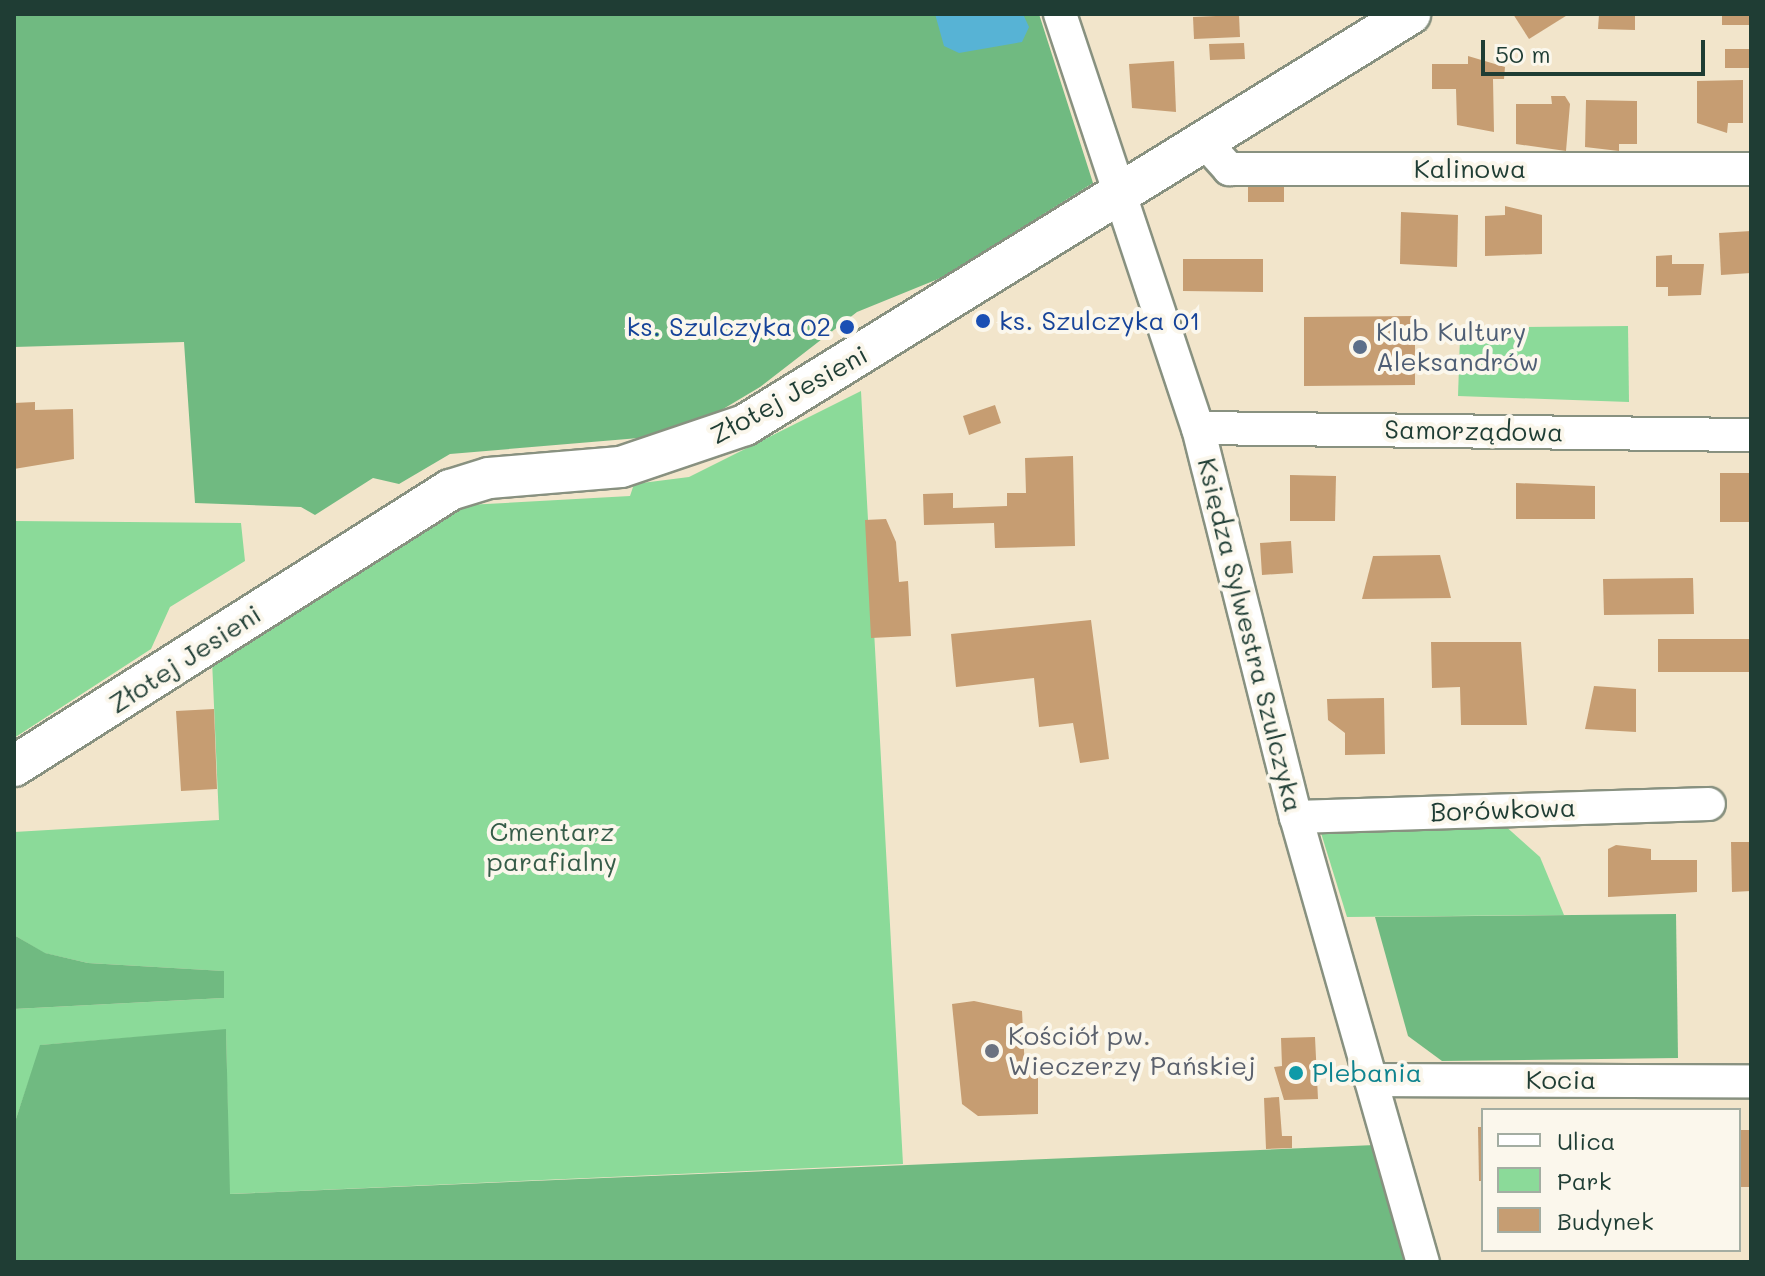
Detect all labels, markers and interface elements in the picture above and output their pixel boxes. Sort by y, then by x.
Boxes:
scale bar [1485,24,1709,74]
text: 50 m [1495,38,1551,69]
street label: Kalinowa [1414,153,1526,185]
place label: ks. Szulczyka 01 [999,305,1201,337]
place label: ks. Szulczyka 02 [627,311,831,343]
marker: ks. Szulczyka 01 [974,312,992,330]
place label: Klub Kultury Aleksandrów [1376,316,1539,378]
marker: ks. Szulczyka 02 [838,318,856,336]
marker: Klub Kultury Aleksandrów [1351,338,1369,356]
street label: Złotej Jesieni [705,339,873,451]
street label: Samorządowa [1384,414,1564,448]
street label: Księdza Sylwestra Szulczyka [1191,455,1309,815]
street label: Złotej Jesieni [103,598,267,720]
street label: Borówkowa [1430,792,1576,828]
park label: Cmentarz parafialny [487,816,617,878]
place label: Kościół pw. Wieczerzy Pańskiej [1008,1020,1256,1082]
marker: Kościół pw. Wieczerzy Pańskiej [983,1042,1001,1060]
place label: Plebania [1312,1057,1422,1089]
marker: Plebania [1287,1064,1305,1082]
street label: Kocia [1526,1064,1596,1096]
legend [1481,1108,1741,1252]
text: Ulica [1557,1125,1615,1156]
text: Park [1557,1165,1611,1196]
text: Budynek [1557,1205,1654,1236]

